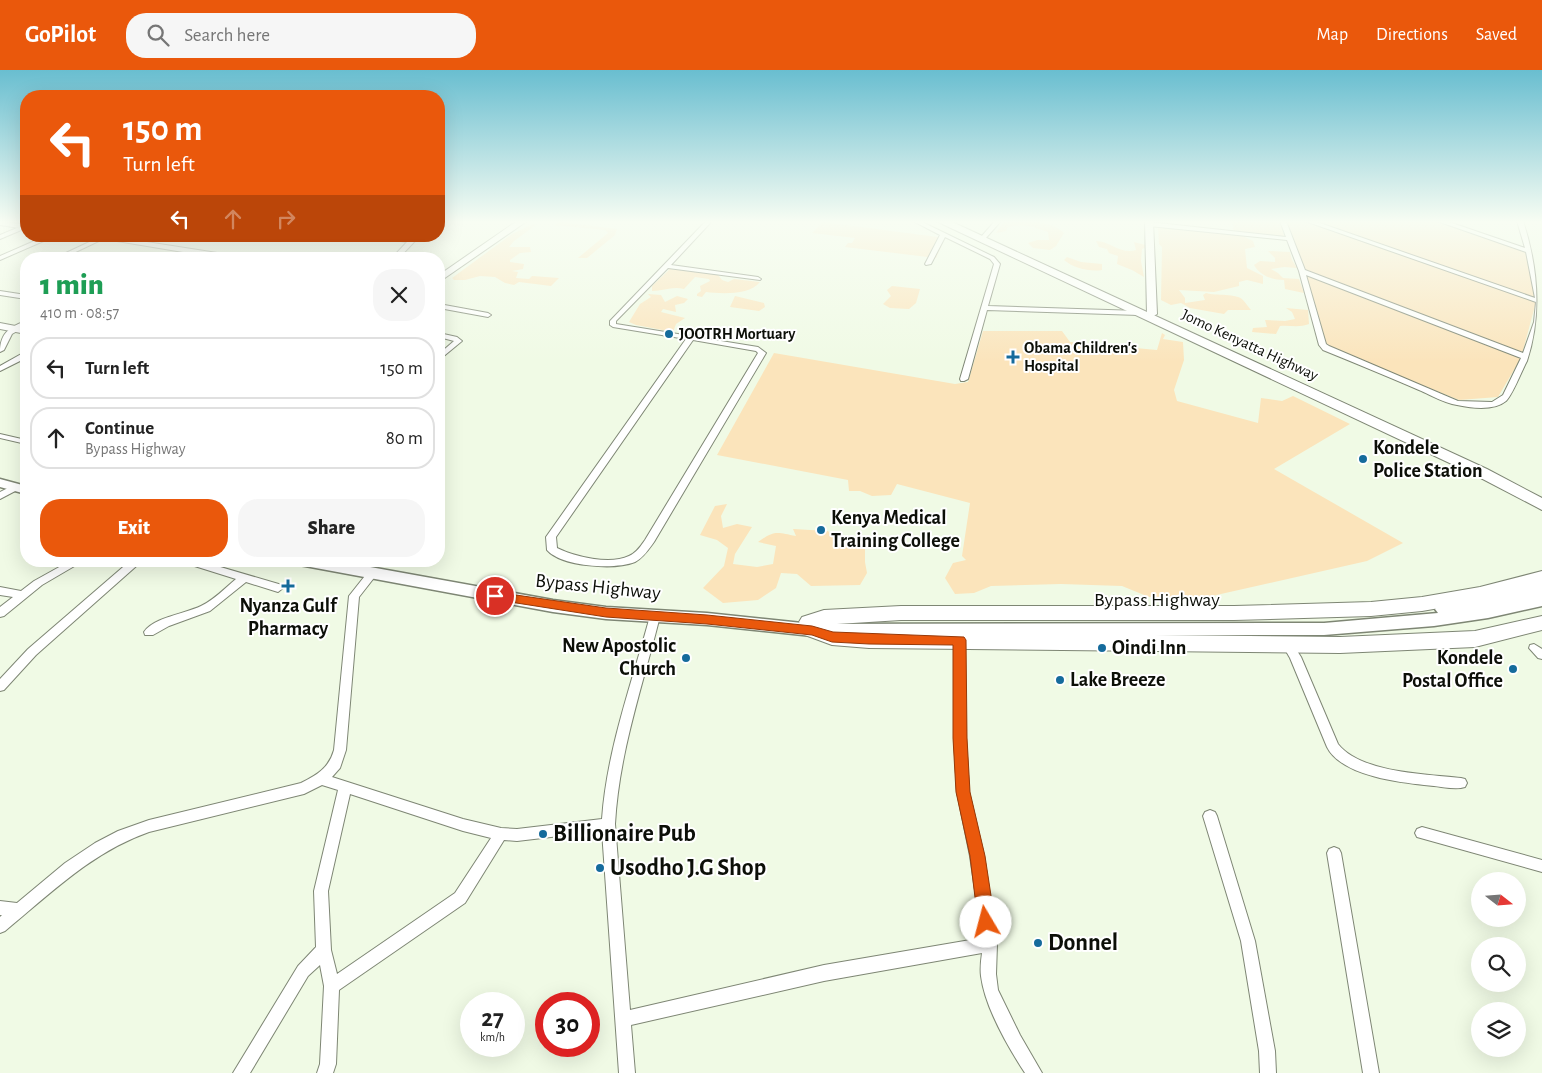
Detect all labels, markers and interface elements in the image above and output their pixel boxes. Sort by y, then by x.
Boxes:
search box [126,13,476,58]
icon: search [144,21,172,49]
text: GoPilot [25,23,96,47]
text: Search here [184,26,270,45]
text: Map [1317,26,1348,44]
text: Directions [1376,26,1448,44]
text: Saved [1476,26,1517,44]
icon: left [40,110,105,175]
text: 150 m [123,112,203,147]
text: Turn left [123,153,195,175]
icon: left [166,205,194,233]
icon: ahead [219,205,247,233]
icon: right [272,205,300,233]
button: close [373,269,425,321]
text: 1 min [40,270,104,300]
text: 410 m · 08:57 [40,305,119,321]
street label: Jomo Kenyatta Highway [1179,306,1321,385]
place label: JOOTRH Mortuary [679,326,796,343]
marker: JOOTRH Mortuary [663,328,675,340]
place label: Obama Children's Hospital [1024,340,1137,374]
marker: Obama Children's Hospital [1006,350,1020,364]
icon: left [42,354,70,382]
text: Turn left [85,359,149,378]
text: 150 m [380,359,423,378]
text: Continue [85,419,154,438]
icon: ahead [42,424,70,452]
text: 80 m [386,429,423,448]
place label: Kondele Police Station [1373,438,1483,481]
text: Bypass Highway [85,441,186,457]
marker: Kondele Police Station [1357,453,1369,465]
button: Exit [40,499,228,557]
button: Share [238,499,425,557]
place label: Kenya Medical Training College [831,508,960,551]
marker: Kenya Medical Training College [815,524,827,536]
street label: Bypass Highway [534,570,662,604]
pin [474,575,516,617]
marker: Nyanza Gulf Pharmacy [282,580,294,592]
icon: arrive [481,582,509,610]
street label: Bypass Highway [1094,590,1220,610]
place label: Nyanza Gulf Pharmacy [239,596,338,639]
place label: New Apostolic Church [562,636,676,679]
place label: Oindi Inn [1112,638,1186,658]
marker: Oindi Inn [1096,642,1108,654]
place label: Kondele Postal Office [1402,648,1503,691]
marker: New Apostolic Church [680,652,692,664]
marker: Kondele Postal Office [1507,663,1519,675]
place label: Lake Breeze [1070,670,1165,690]
marker: Lake Breeze [1054,674,1066,686]
place label: Billionaire Pub [553,822,696,846]
marker: Billionaire Pub [537,828,549,840]
place label: Usodho J.G Shop [610,856,766,880]
marker: Usodho J.G Shop [594,862,606,874]
north arrow [1471,872,1526,928]
map controls [1471,872,1526,1057]
position arrow [959,895,1011,947]
place label: Donnel [1048,931,1118,955]
marker: Donnel [1032,937,1044,949]
button: search [1471,937,1526,992]
speed limit sign: 30 [535,992,600,1057]
button: layers [1471,1002,1526,1057]
text: 27 [481,1006,504,1031]
text: km/h [480,1031,505,1043]

